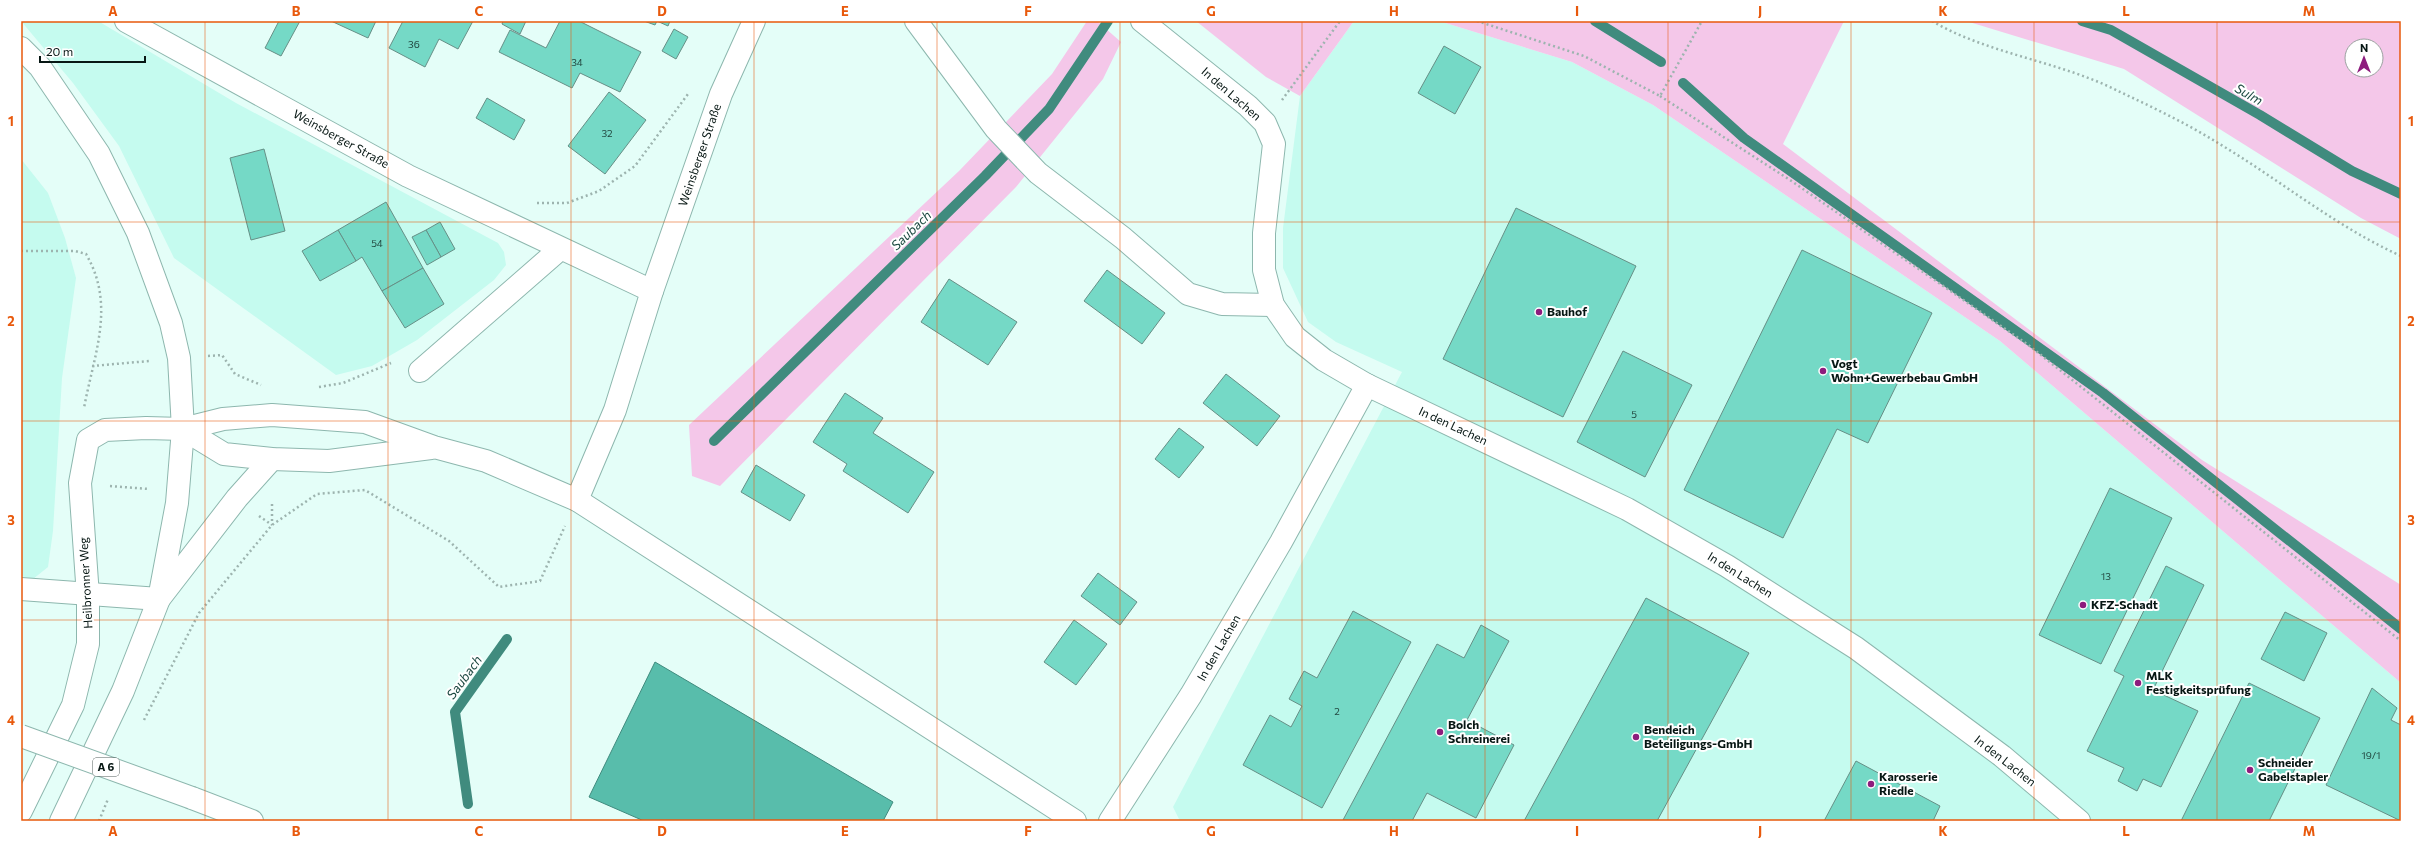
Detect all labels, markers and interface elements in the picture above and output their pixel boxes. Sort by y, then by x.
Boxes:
text: A [108,3,118,19]
text: B [292,3,301,19]
text: C [475,3,484,19]
text: D [657,3,667,19]
text: E [841,3,849,19]
text: F [1024,3,1032,19]
text: G [1206,3,1216,19]
text: H [1389,3,1399,19]
text: I [1575,3,1579,19]
text: J [1758,3,1762,19]
text: K [1938,3,1948,19]
text: L [2122,3,2130,19]
text: M [2303,3,2315,19]
scale bar [40,38,145,64]
house number: 36 [408,38,420,50]
north arrow [2344,38,2384,78]
text: N [2360,41,2368,54]
text: 20 m [46,44,73,58]
house number: 34 [571,56,583,68]
street label: In den Lachen [1199,64,1264,123]
water label: Sulm [2232,80,2266,108]
street label: Weinsberger Straße [675,102,723,208]
street label: Weinsberger Straße [291,106,392,170]
text: 1 [8,113,14,129]
text: 1 [2408,113,2414,129]
house number: 32 [601,127,613,139]
water label: Saubach [887,207,935,253]
house number: 54 [371,237,383,249]
place label: Bauhof [1547,304,1587,318]
marker: Bauhof [1534,307,1544,317]
text: 2 [7,313,15,329]
text: 2 [2407,313,2415,329]
place label: Vogt Wohn+Gewerbebau GmbH [1831,356,1978,384]
marker: Vogt Wohn+Gewerbebau GmbH [1818,366,1828,376]
street label: In den Lachen [1417,403,1490,447]
house number: 5 [1631,408,1637,420]
text: 3 [7,512,15,528]
text: 3 [2407,512,2415,528]
street label: Heilbronner Weg [76,536,94,629]
street label: In den Lachen [1705,549,1776,600]
house number: 13 [2101,570,2111,582]
place label: KFZ-Schadt [2091,597,2158,611]
marker: KFZ-Schadt [2078,600,2088,610]
street label: In den Lachen [1194,612,1243,683]
water label: Saubach [443,652,485,702]
place label: MLK Festigkeitsprüfung [2146,668,2251,696]
marker: MLK Festigkeitsprüfung [2133,678,2143,688]
house number: 2 [1334,705,1340,717]
text: 4 [7,712,15,728]
text: 4 [2407,712,2415,728]
place label: Bolch Schreinerei [1448,717,1510,745]
place label: Bendeich Beteiligungs-GmbH [1644,722,1753,750]
marker: Bolch Schreinerei [1435,727,1445,737]
marker: Bendeich Beteiligungs-GmbH [1631,732,1641,742]
street label: In den Lachen [1972,732,2039,789]
house number: 19/1 [2362,749,2380,761]
place label: Schneider Gabelstapler [2258,755,2328,783]
road number: A 6 [93,758,119,776]
marker: Schneider Gabelstapler [2245,765,2255,775]
place label: Karosserie Riedle [1879,769,1938,797]
marker: Karosserie Riedle [1866,779,1876,789]
text: A [108,823,118,839]
text: B [292,823,301,839]
text: C [475,823,484,839]
text: D [657,823,667,839]
text: E [841,823,849,839]
text: F [1024,823,1032,839]
text: G [1206,823,1216,839]
text: H [1389,823,1399,839]
text: I [1575,823,1579,839]
text: J [1758,823,1762,839]
text: K [1938,823,1948,839]
text: L [2122,823,2130,839]
text: M [2303,823,2315,839]

